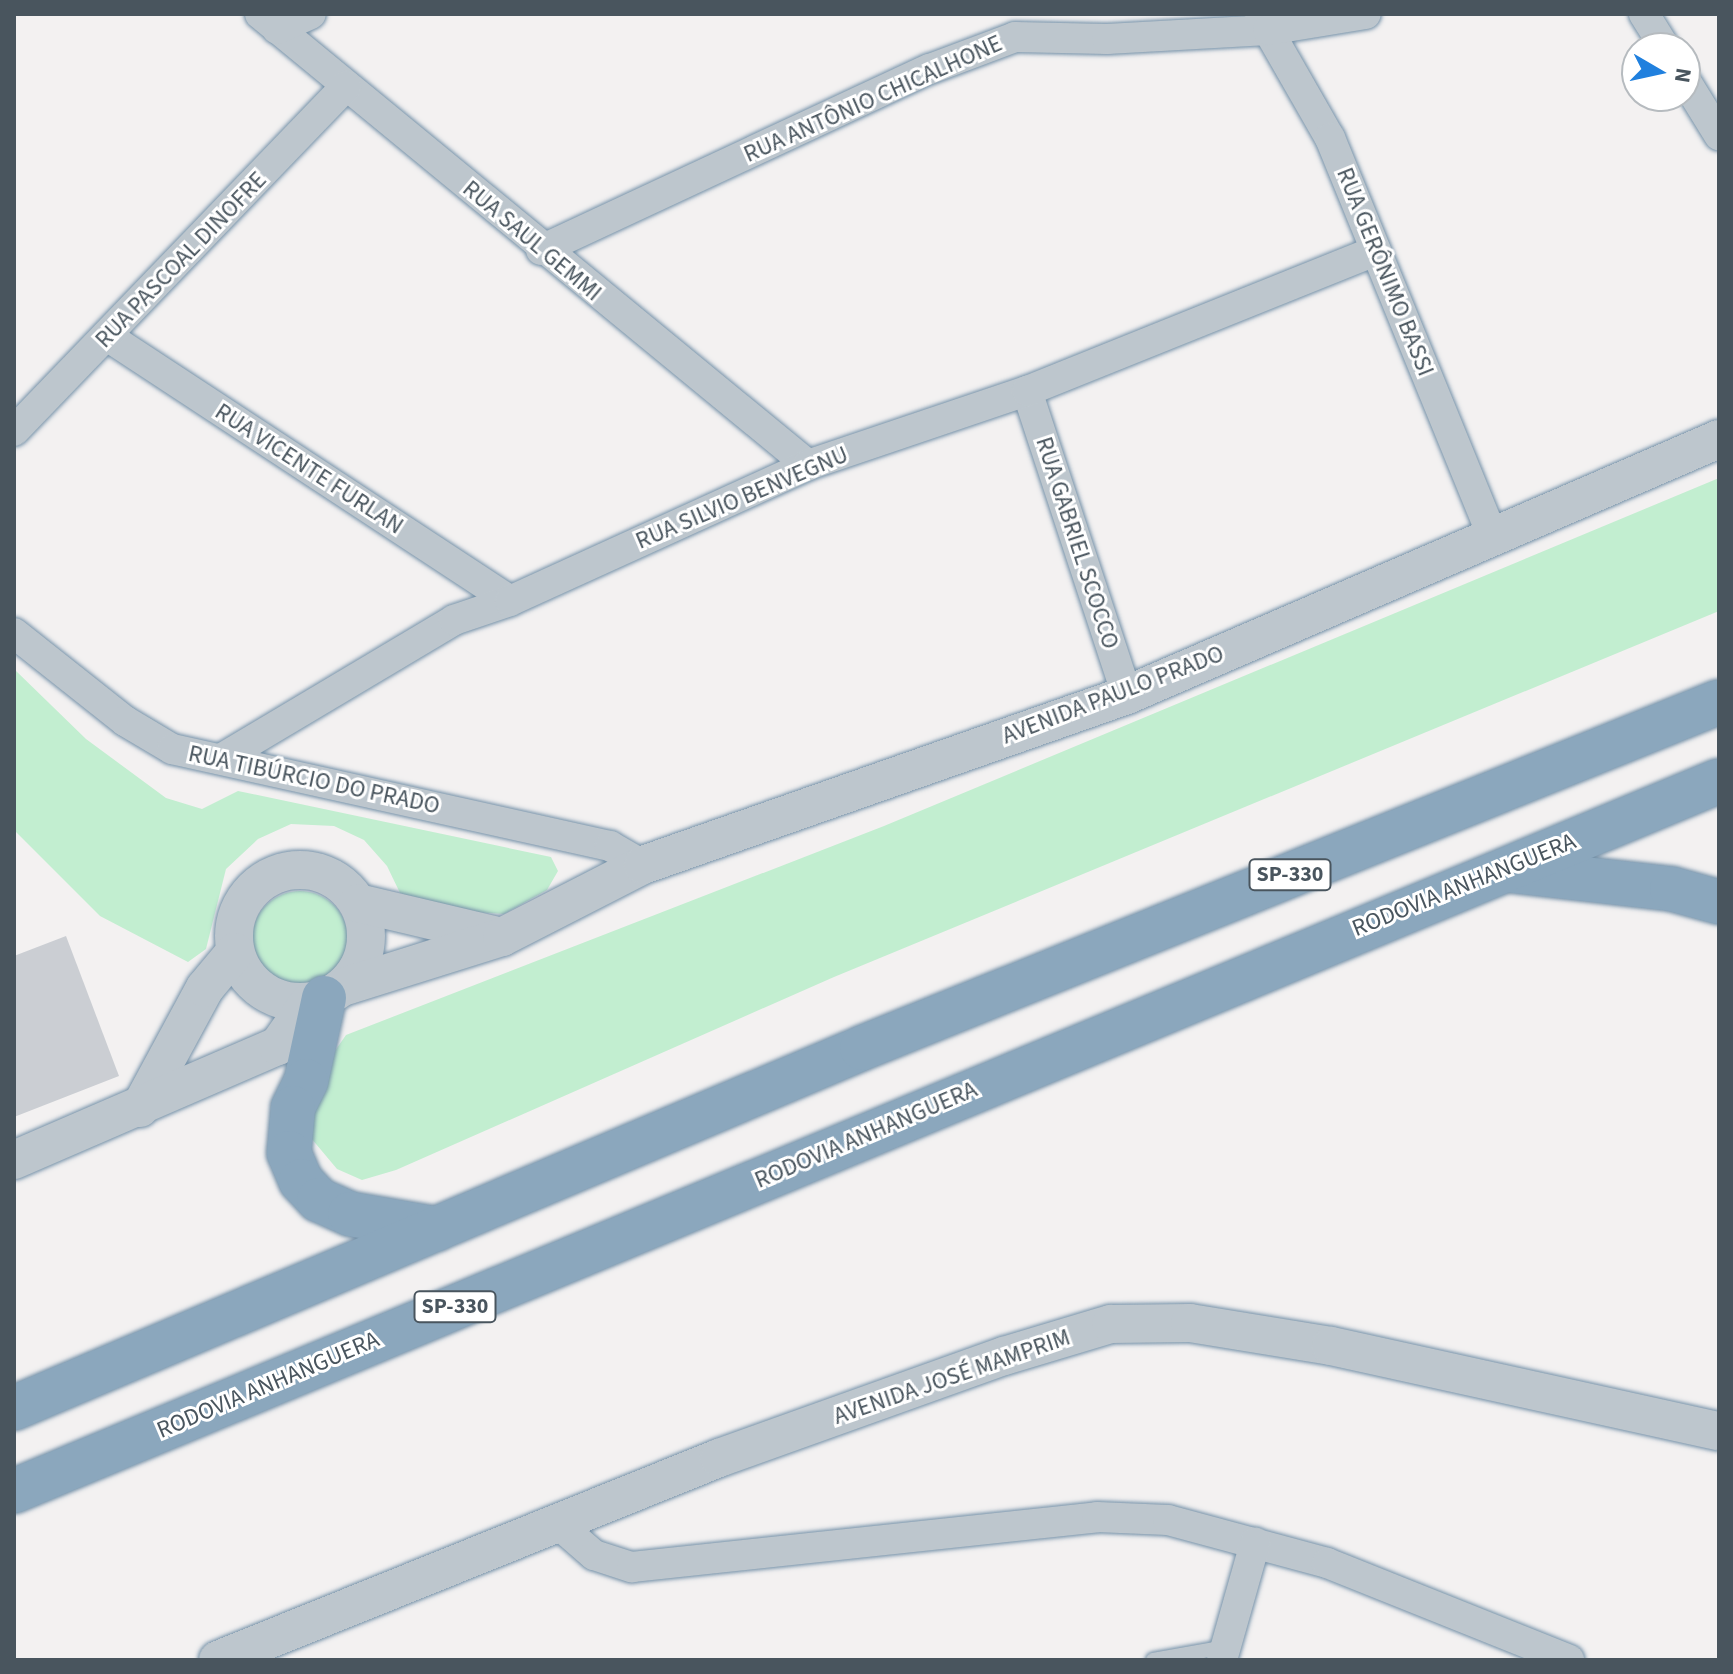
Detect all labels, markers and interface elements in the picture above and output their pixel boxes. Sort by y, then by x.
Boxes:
street label: RUA ANTÔNIO CHICALHONE [739,29,1007,169]
north arrow [1621,32,1701,112]
text: N [1666,66,1700,85]
street label: RUA GERÔNIMO BASSI [1330,163,1440,381]
street label: RUA PASCOAL DINOFRE [89,166,273,354]
street label: RUA SAUL GEMMI [457,174,607,308]
street label: RUA VICENTE FURLAN [209,397,409,541]
street label: RUA GABRIEL SCOCCO [1029,433,1125,653]
street label: RUA SILVIO BENVEGNU [631,440,853,556]
street label: AVENIDA PAULO PRADO [998,639,1228,751]
street label: RUA TIBÚRCIO DO PRADO [186,739,442,821]
street label: RODOVIA ANHANGUERA [1348,827,1580,943]
road number: SP-330 [1248,857,1332,893]
street label: RODOVIA ANHANGUERA [750,1075,982,1195]
road number: SP-330 [413,1289,497,1325]
street label: AVENIDA JOSÉ MAMPRIM [830,1323,1074,1431]
street label: RODOVIA ANHANGUERA [152,1325,384,1445]

